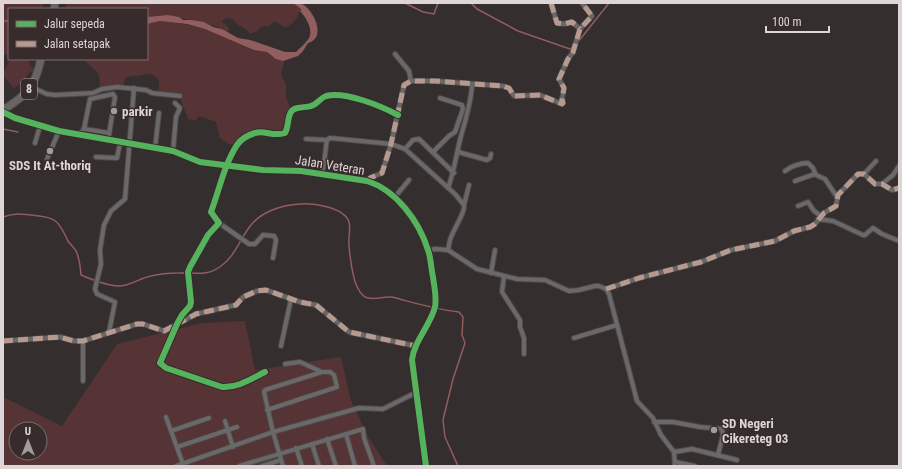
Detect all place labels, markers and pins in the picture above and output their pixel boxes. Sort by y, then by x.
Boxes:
place label: parkir [122,104,153,119]
marker: parkir [109,106,119,116]
marker: SDS It At-thoriq [45,146,55,156]
place label: SDS It At-thoriq [9,158,91,173]
place label: SD Negeri Cikereteg 03 [722,416,788,446]
marker: SD Negeri Cikereteg 03 [709,425,719,435]

